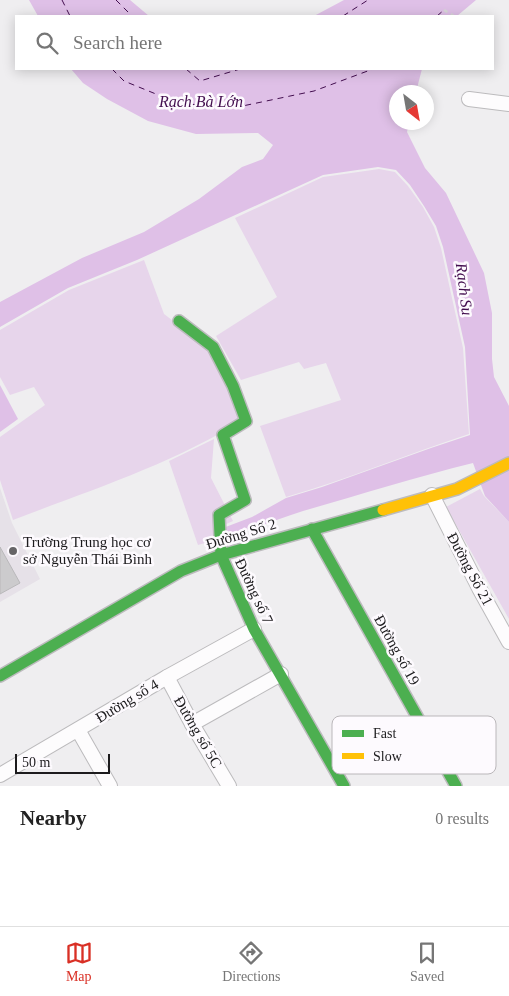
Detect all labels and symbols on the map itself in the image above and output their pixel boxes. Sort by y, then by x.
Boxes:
north arrow [389,85,434,130]
water label: Rạch Bà Lớn [158,93,243,110]
water label: Rạch Su [453,261,476,316]
street label: Đường Số 2 [204,516,278,552]
street label: Đường Số 21 [444,530,496,608]
place label: Trường Trung học cơ sở Nguyễn Thái Bình [23,534,152,567]
marker: Trường Trung học cơ sở Nguyễn Thái Bình [7,545,19,557]
street label: Đường số 7 [232,556,276,627]
street label: Đường số 19 [371,612,423,688]
street label: Đường số 4 [93,676,162,726]
street label: Đường số 5C [171,693,225,771]
legend [332,716,496,774]
text: Fast [373,726,396,741]
text: Slow [373,749,403,764]
scale bar [15,751,110,774]

